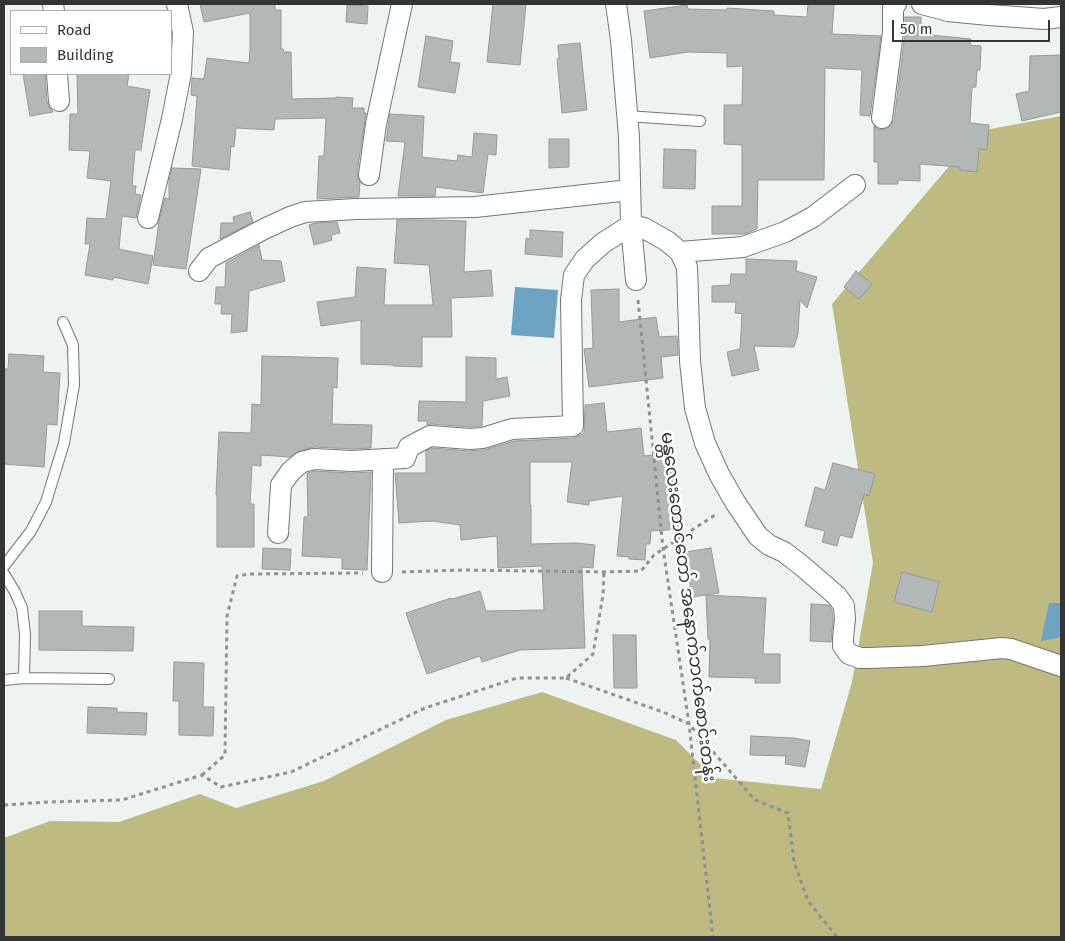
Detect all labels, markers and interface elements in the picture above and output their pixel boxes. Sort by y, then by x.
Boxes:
legend [10,10,172,75]
scale bar [895,10,1052,42]
text: 50 m [900,20,933,38]
text: Road [57,21,92,39]
text: Building [57,46,113,64]
street label: မန္တလေးတောင်တော် အနောက်ဘက်စောင်းတန်း [656,431,720,783]

